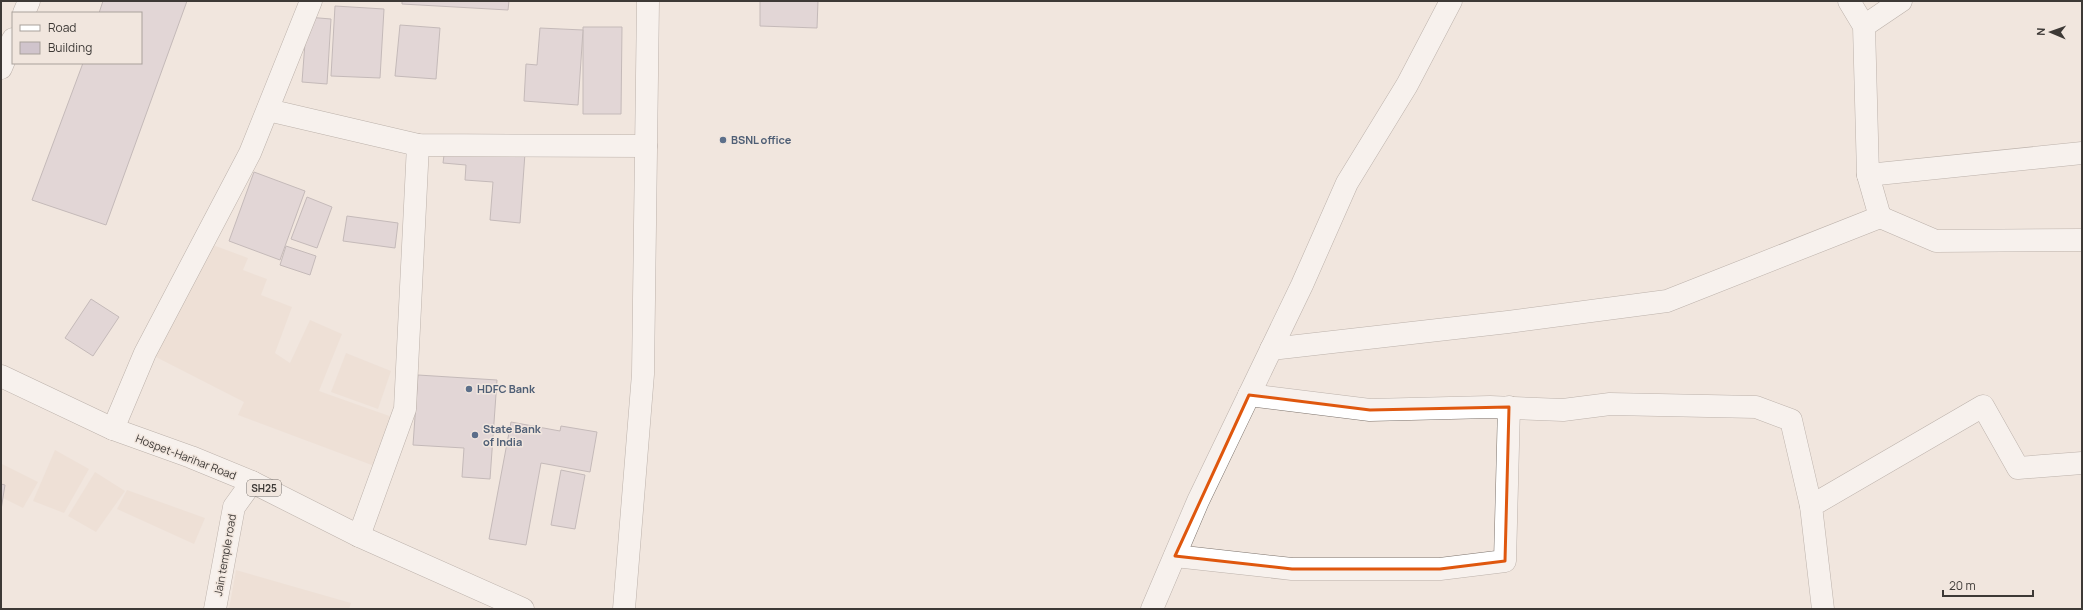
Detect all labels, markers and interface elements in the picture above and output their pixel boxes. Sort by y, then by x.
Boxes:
legend [12,12,142,64]
north arrow [2031,12,2071,52]
text: Road [48,19,76,36]
text: N [2033,27,2048,36]
text: Building [48,39,92,56]
place label: BSNL office [731,132,792,147]
marker: BSNL office [718,135,728,145]
place label: HDFC Bank [477,381,536,396]
marker: HDFC Bank [464,384,474,394]
place label: State Bank of India [483,421,542,449]
street label: Hospet-Harihar Road [134,430,239,483]
marker: State Bank of India [470,430,480,440]
road number: SH25 [247,480,281,496]
street label: Jain temple road [210,513,239,597]
scale bar [1943,572,2033,598]
text: 20 m [1949,577,1976,594]

